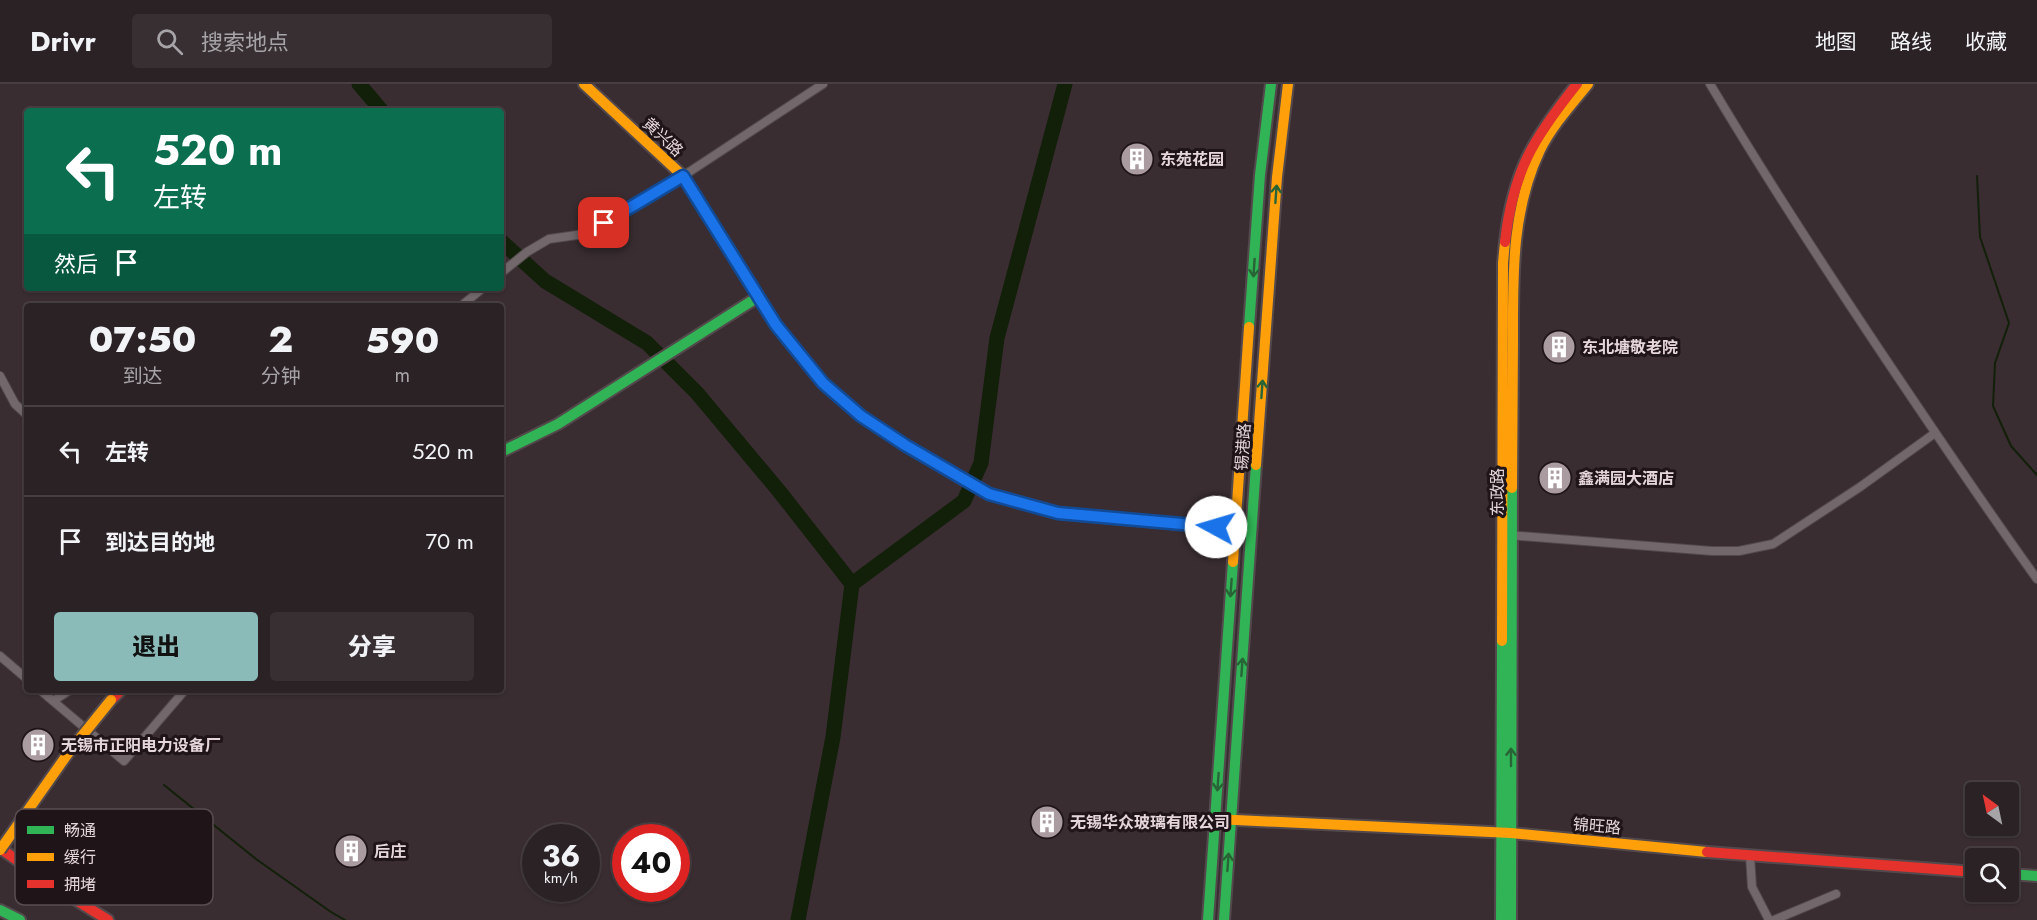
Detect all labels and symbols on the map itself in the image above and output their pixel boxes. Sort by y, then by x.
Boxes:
street label: 黄兴路 [638,112,688,162]
building icon: 东苑花园 [1119,141,1155,177]
place label: 东苑花园 [1160,148,1224,171]
one-way arrow [1271,185,1282,205]
pin [578,197,629,248]
one-way arrow [1248,257,1259,277]
building icon: 东北塘敬老院 [1541,329,1577,365]
place label: 东北塘敬老院 [1582,336,1678,359]
one-way arrow [1257,379,1268,399]
street label: 锡港路 [1230,422,1256,472]
building icon: 鑫满园大酒店 [1537,460,1573,496]
place label: 鑫满园大酒店 [1578,467,1674,490]
street label: 东政路 [1486,468,1509,516]
position arrow [1184,495,1248,559]
one-way arrow [1226,577,1237,597]
one-way arrow [1237,658,1248,678]
building icon: 无锡市正阳电力设备厂 [20,727,56,763]
place label: 无锡市正阳电力设备厂 [61,734,221,757]
one-way arrow [1505,747,1517,767]
one-way arrow [1212,772,1223,792]
north arrow [1965,782,2019,836]
building icon: 无锡华众玻璃有限公司 [1029,804,1065,840]
legend [15,809,213,905]
place label: 无锡华众玻璃有限公司 [1070,811,1230,834]
street label: 锦旺路 [1572,812,1622,840]
text: 畅通 [64,819,96,842]
speed limit sign: 40 [612,824,690,902]
building icon: 后庄 [333,833,369,869]
place label: 后庄 [374,840,406,863]
text: 缓行 [64,846,96,869]
one-way arrow [1223,852,1234,872]
text: 拥堵 [64,873,96,896]

